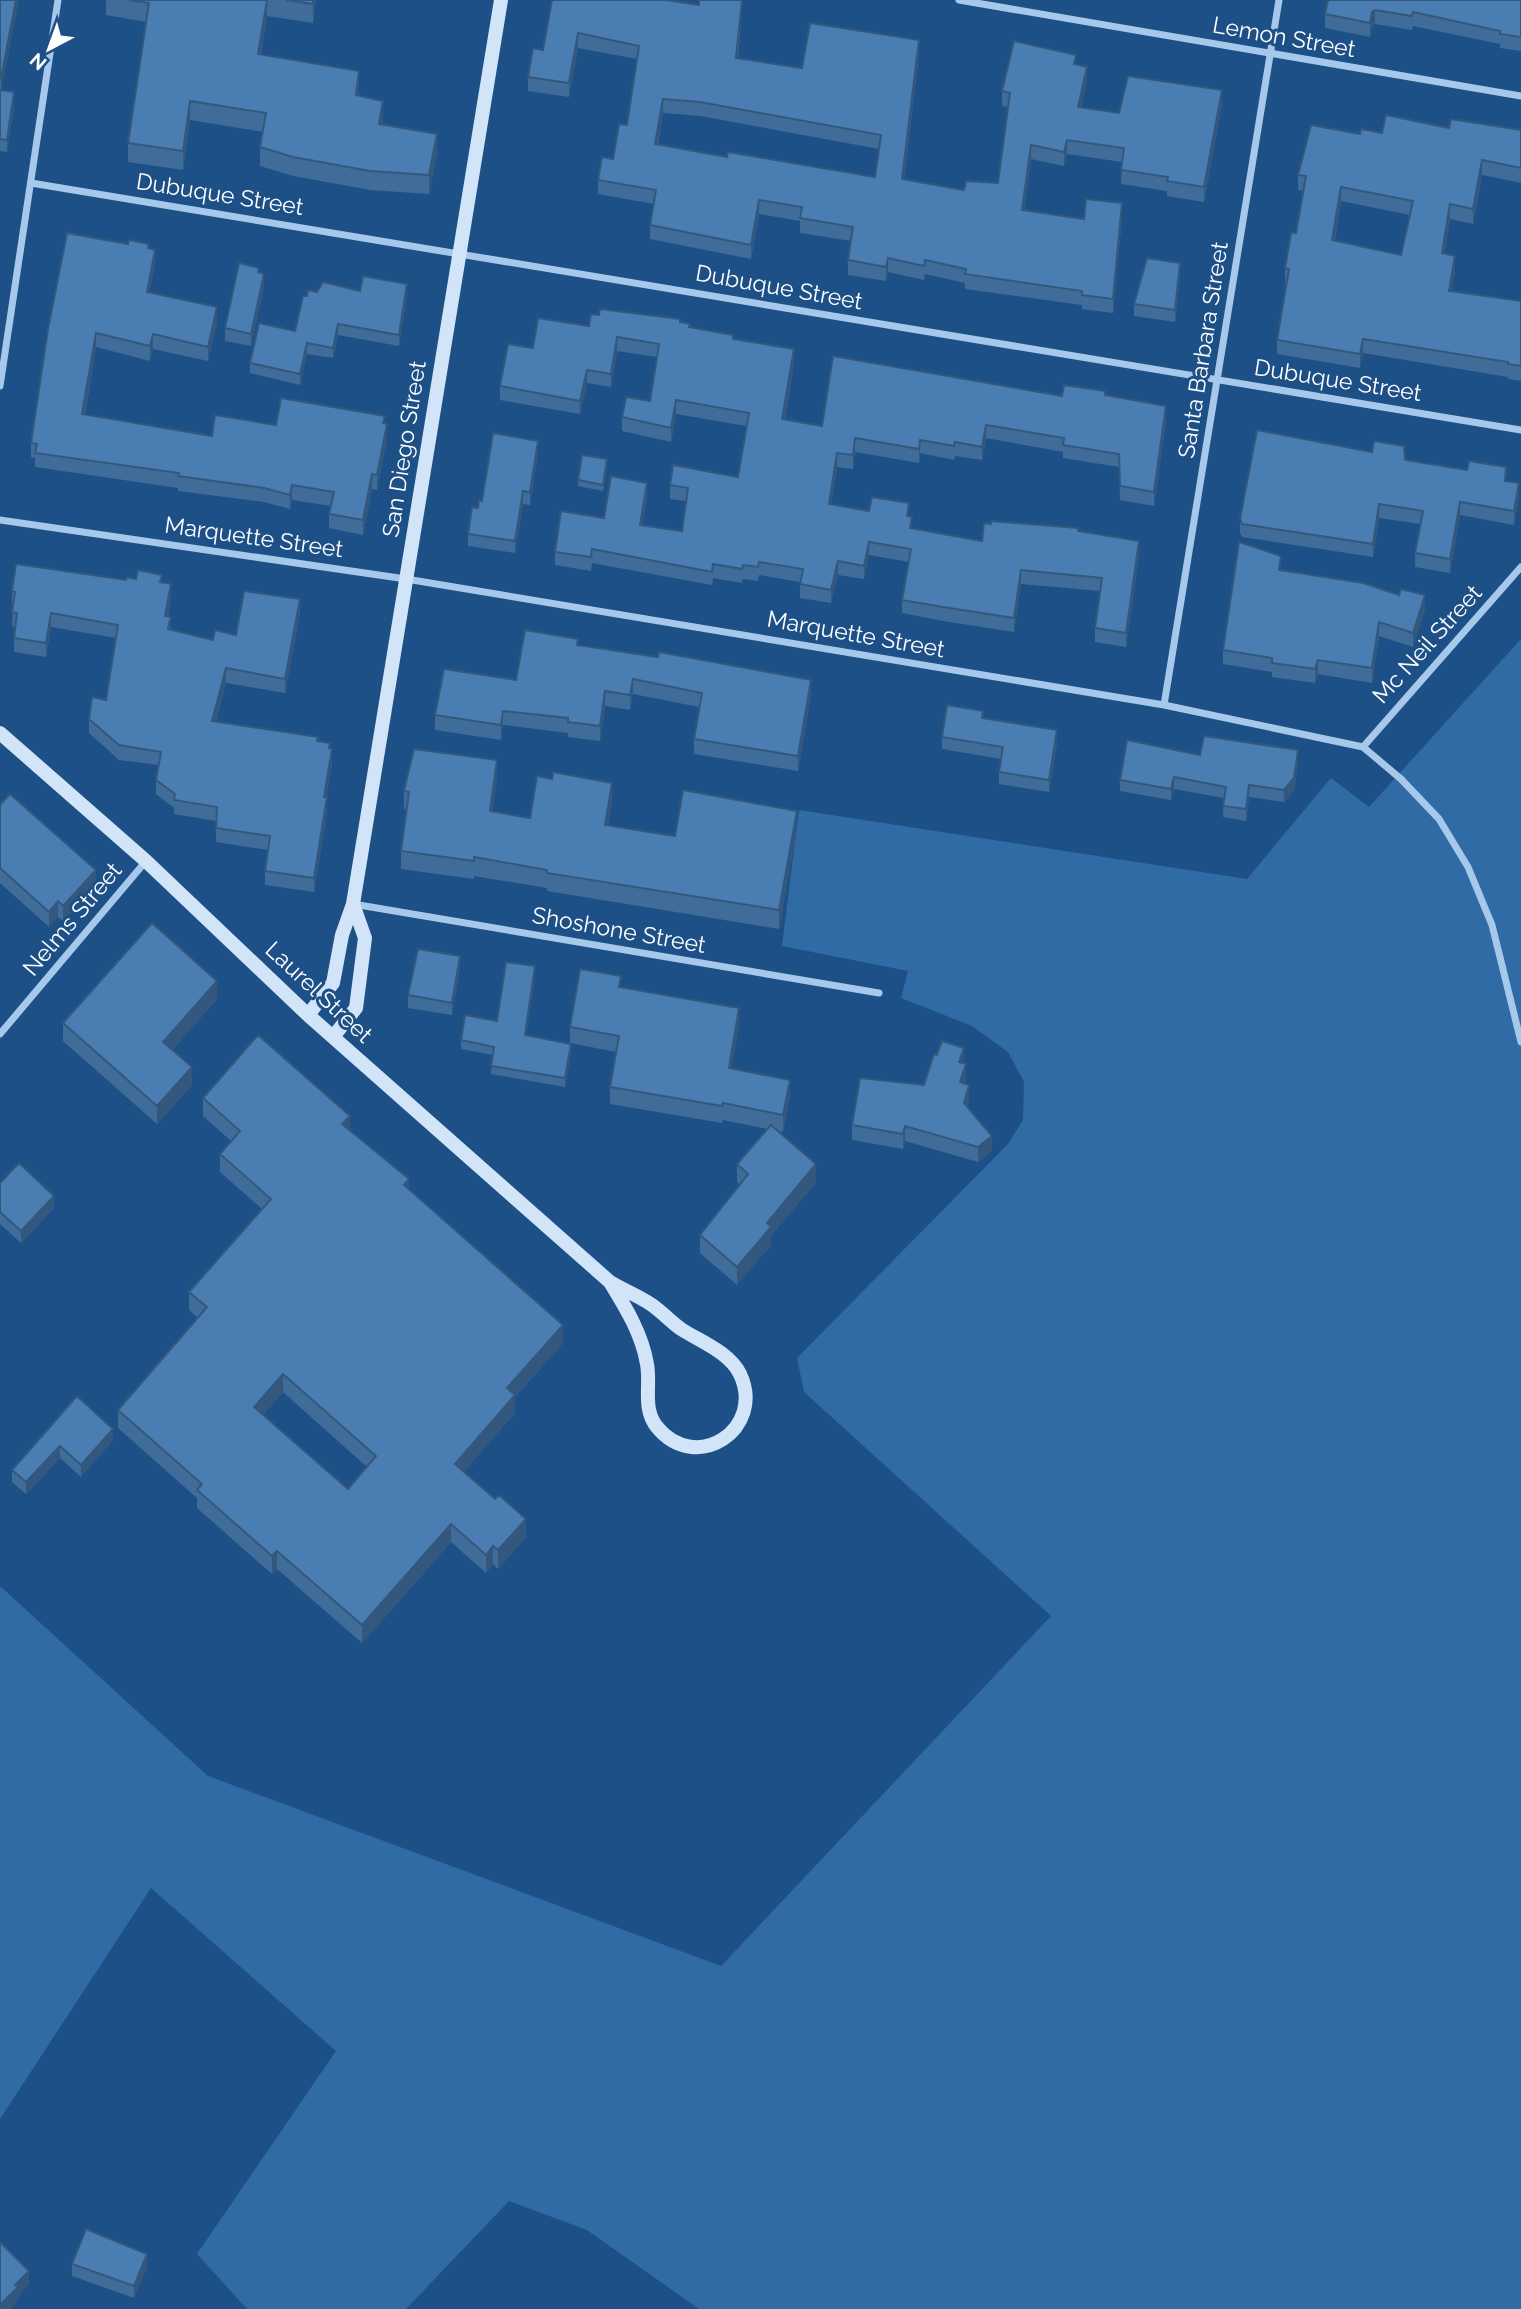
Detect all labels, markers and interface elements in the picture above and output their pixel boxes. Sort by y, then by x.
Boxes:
street label: Lemon Street [1211,11,1358,62]
north arrow [14,14,84,84]
text: N [25,49,51,75]
street label: Dubuque Street [135,167,306,220]
street label: Santa Barbara Street [1172,240,1233,460]
street label: Dubuque Street [694,259,865,315]
street label: Dubuque Street [1253,353,1424,406]
street label: San Diego Street [376,358,431,539]
street label: Marquette Street [163,511,345,562]
street label: Mc Neil Street [1366,579,1487,708]
street label: Marquette Street [765,605,947,662]
street label: Nelms Street [17,856,127,981]
street label: Shoshone Street [530,901,708,958]
street label: Laurel Street [260,935,378,1048]

